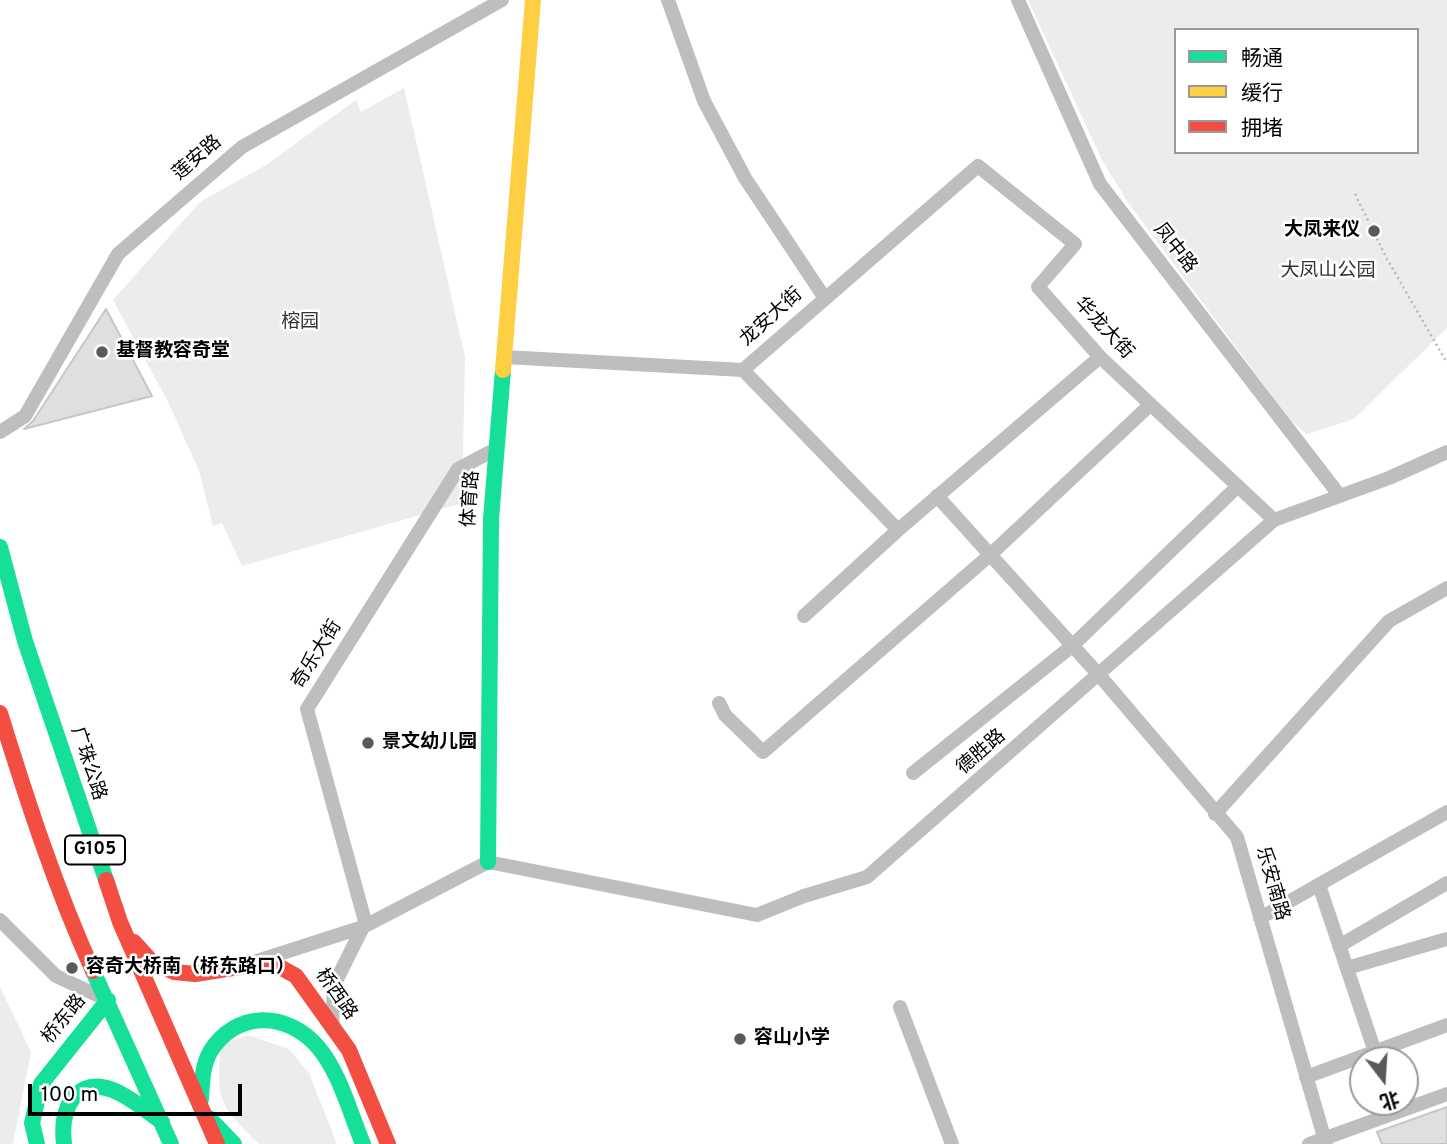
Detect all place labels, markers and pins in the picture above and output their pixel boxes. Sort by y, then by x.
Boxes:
place label: 大凤来仪 [1284,220,1360,242]
marker: 大凤来仪 [1366,223,1382,239]
place label: 基督教容奇堂 [116,341,230,363]
marker: 基督教容奇堂 [94,344,110,360]
place label: 景文幼儿园 [382,732,477,754]
marker: 景文幼儿园 [360,735,376,751]
place label: 容奇大桥南（桥东路口） [86,957,295,979]
marker: 容奇大桥南（桥东路口） [64,960,80,976]
place label: 容山小学 [754,1028,830,1050]
marker: 容山小学 [732,1031,748,1047]

